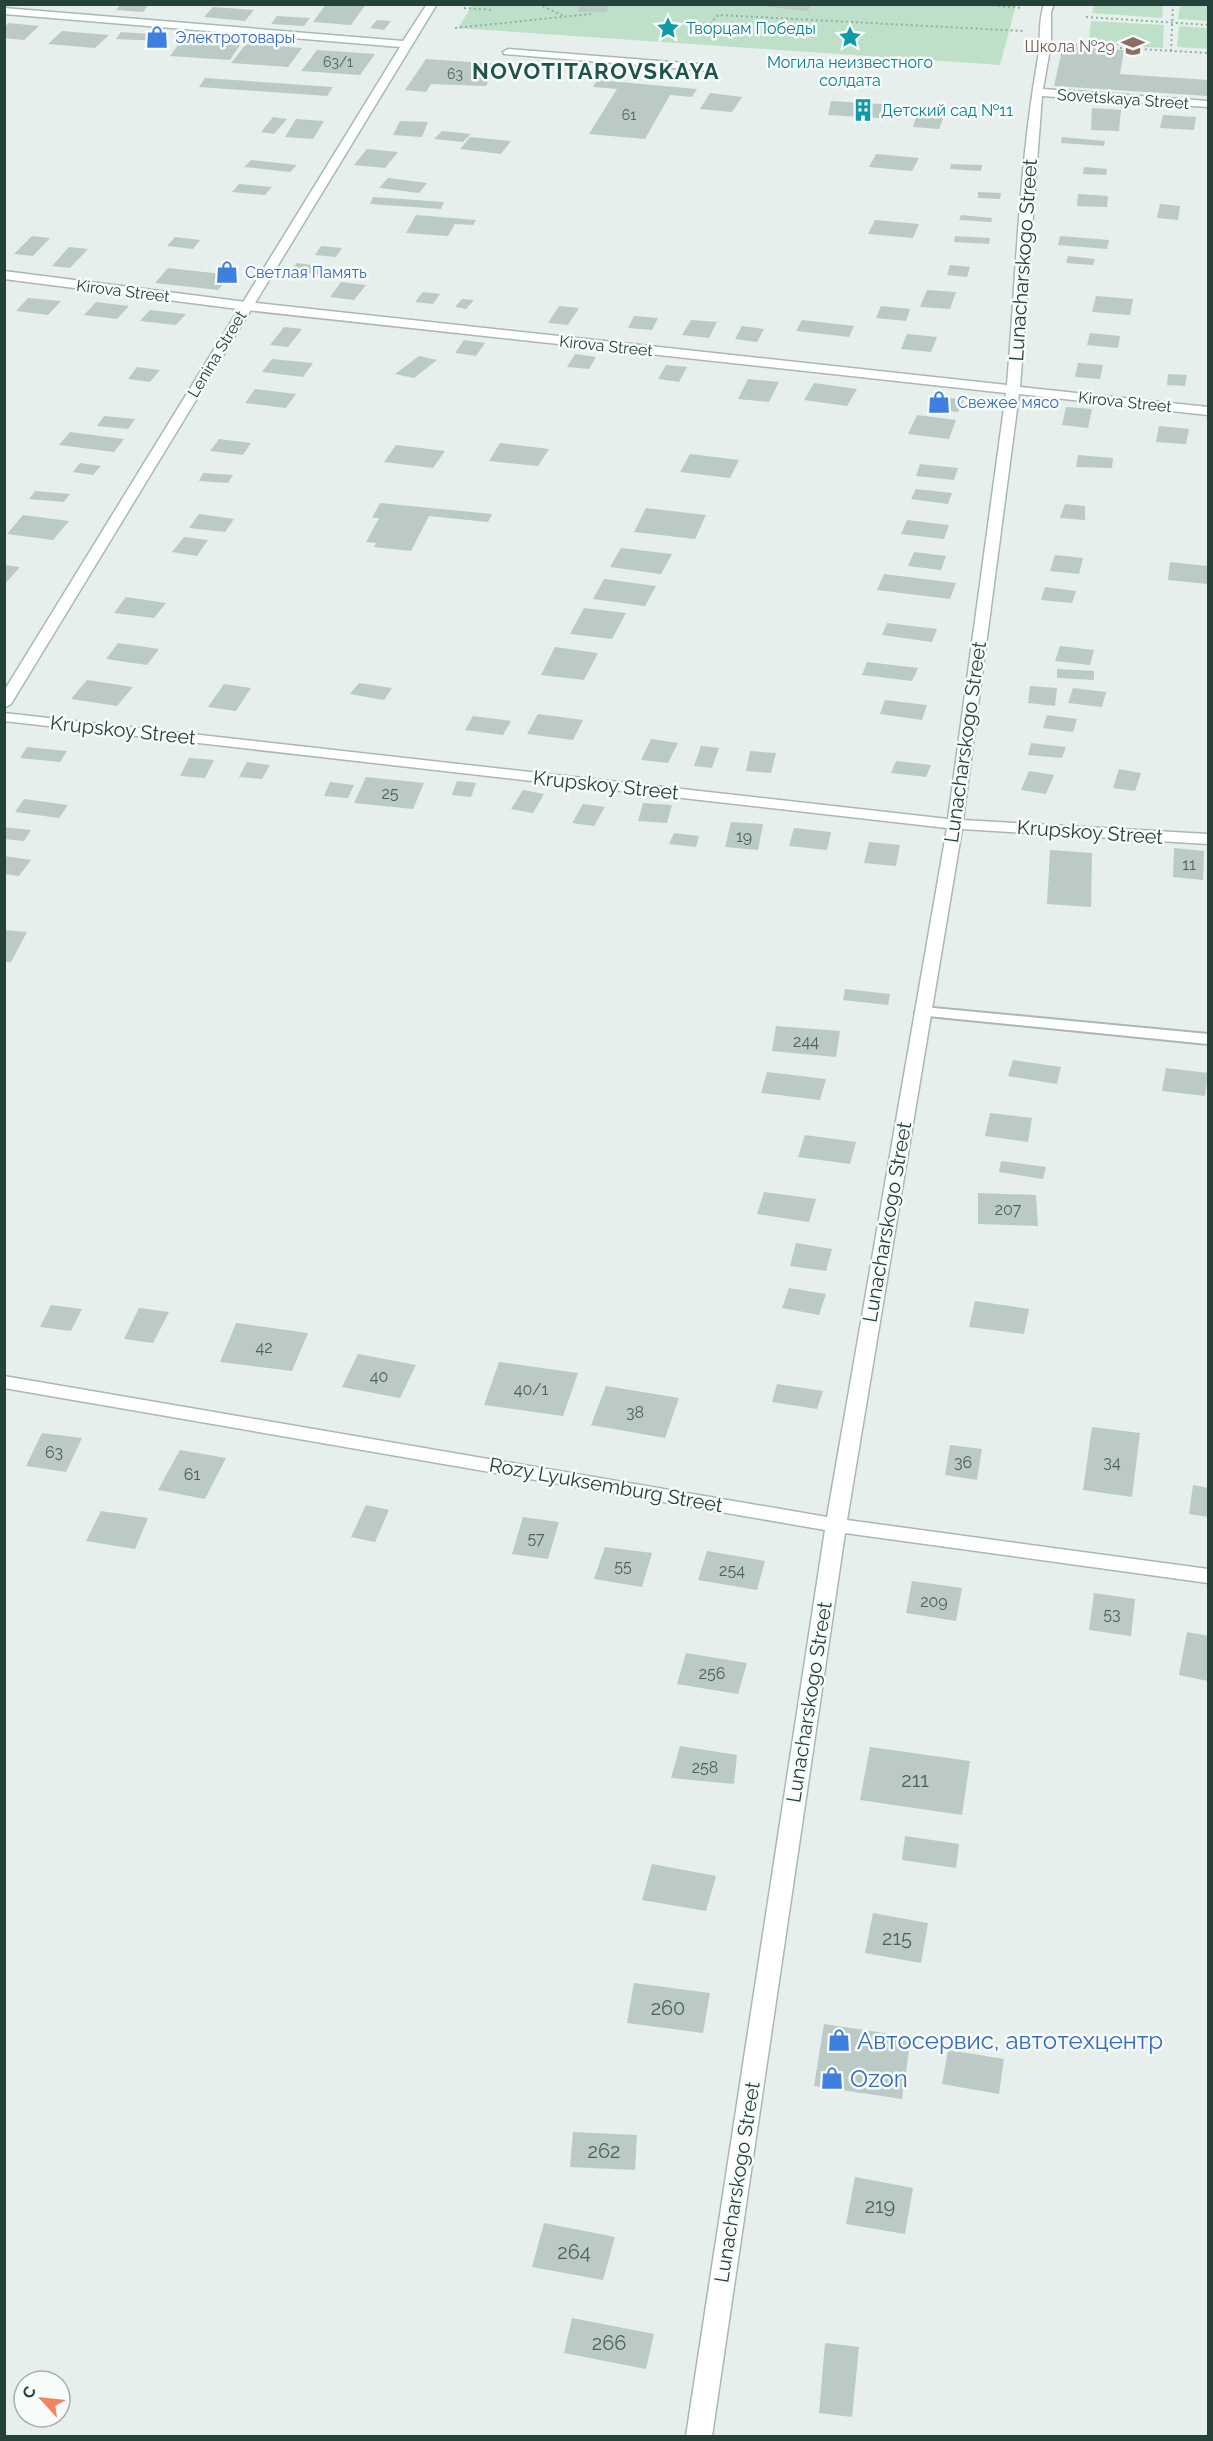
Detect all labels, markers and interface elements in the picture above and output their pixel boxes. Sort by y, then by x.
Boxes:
place icon: Творцам Победы [655,15,681,41]
place label: Творцам Победы [686,19,816,38]
shop icon: Электротовары [144,24,170,50]
place icon: Могила неизвестного солдата [837,24,863,50]
place label: Электротовары [175,28,295,47]
school or university icon: Школа №29 [1120,33,1146,59]
place label: Школа №29 [1025,37,1115,56]
place label: Могила неизвестного солдата [767,53,933,90]
house number: 63/1 [323,54,353,70]
district label: NOVOTITAROVSKAYA [472,58,720,84]
house number: 63 [447,66,463,82]
street label: Sovetskaya Street [1056,85,1190,113]
building icon: Детский сад №11 [850,97,876,123]
place label: Детский сад №11 [881,101,1013,120]
house number: 61 [622,107,636,123]
street label: Lunacharskogo Street [1004,158,1042,362]
shop icon: Светлая Память [214,259,240,285]
place label: Светлая Память [245,263,367,282]
street label: Kirova Street [75,276,171,306]
street label: Lenina Street [184,307,251,401]
street label: Kirova Street [558,332,654,360]
street label: Kirova Street [1077,388,1173,416]
shop icon: Свежее мясо [926,389,952,415]
place label: Свежее мясо [957,393,1059,412]
street label: Lunacharskogo Street [939,640,991,844]
street label: Krupskoy Street [49,710,197,750]
street label: Krupskoy Street [532,765,680,805]
house number: 25 [381,784,399,803]
street label: Krupskoy Street [1016,815,1164,849]
house number: 19 [736,827,752,846]
house number: 11 [1182,855,1196,874]
house number: 244 [793,1032,819,1051]
street label: Lunacharskogo Street [858,1120,916,1324]
house number: 207 [995,1200,1022,1219]
house number: 42 [255,1338,273,1357]
house number: 40 [370,1367,388,1386]
house number: 40/1 [514,1380,548,1399]
house number: 38 [626,1403,644,1422]
house number: 63 [45,1443,63,1462]
street label: Rozy Lyuksemburg Street [487,1453,725,1517]
house number: 36 [954,1453,972,1472]
house number: 34 [1103,1453,1121,1472]
house number: 61 [184,1465,200,1484]
house number: 57 [527,1529,545,1548]
house number: 55 [614,1557,632,1576]
house number: 254 [719,1561,745,1580]
house number: 209 [920,1592,948,1611]
street label: Lunacharskogo Street [781,1600,837,1804]
house number: 53 [1103,1605,1121,1624]
house number: 256 [699,1664,725,1683]
house number: 258 [692,1758,718,1777]
house number: 211 [901,1768,929,1792]
house number: 215 [882,1926,912,1950]
house number: 260 [651,1996,685,2020]
place label: Автосервис, автотехцентр [857,2026,1163,2055]
shop icon: Автосервис, автотехцентр [826,2027,852,2053]
place label: Ozon [850,2064,908,2093]
shop icon: Ozon [819,2065,845,2091]
street label: Lunacharskogo Street [709,2080,765,2284]
house number: 262 [588,2139,620,2163]
house number: 219 [865,2194,895,2218]
house number: 264 [557,2240,591,2264]
house number: 266 [592,2331,626,2355]
north arrow [12,2369,72,2429]
text: С [18,2383,40,2402]

